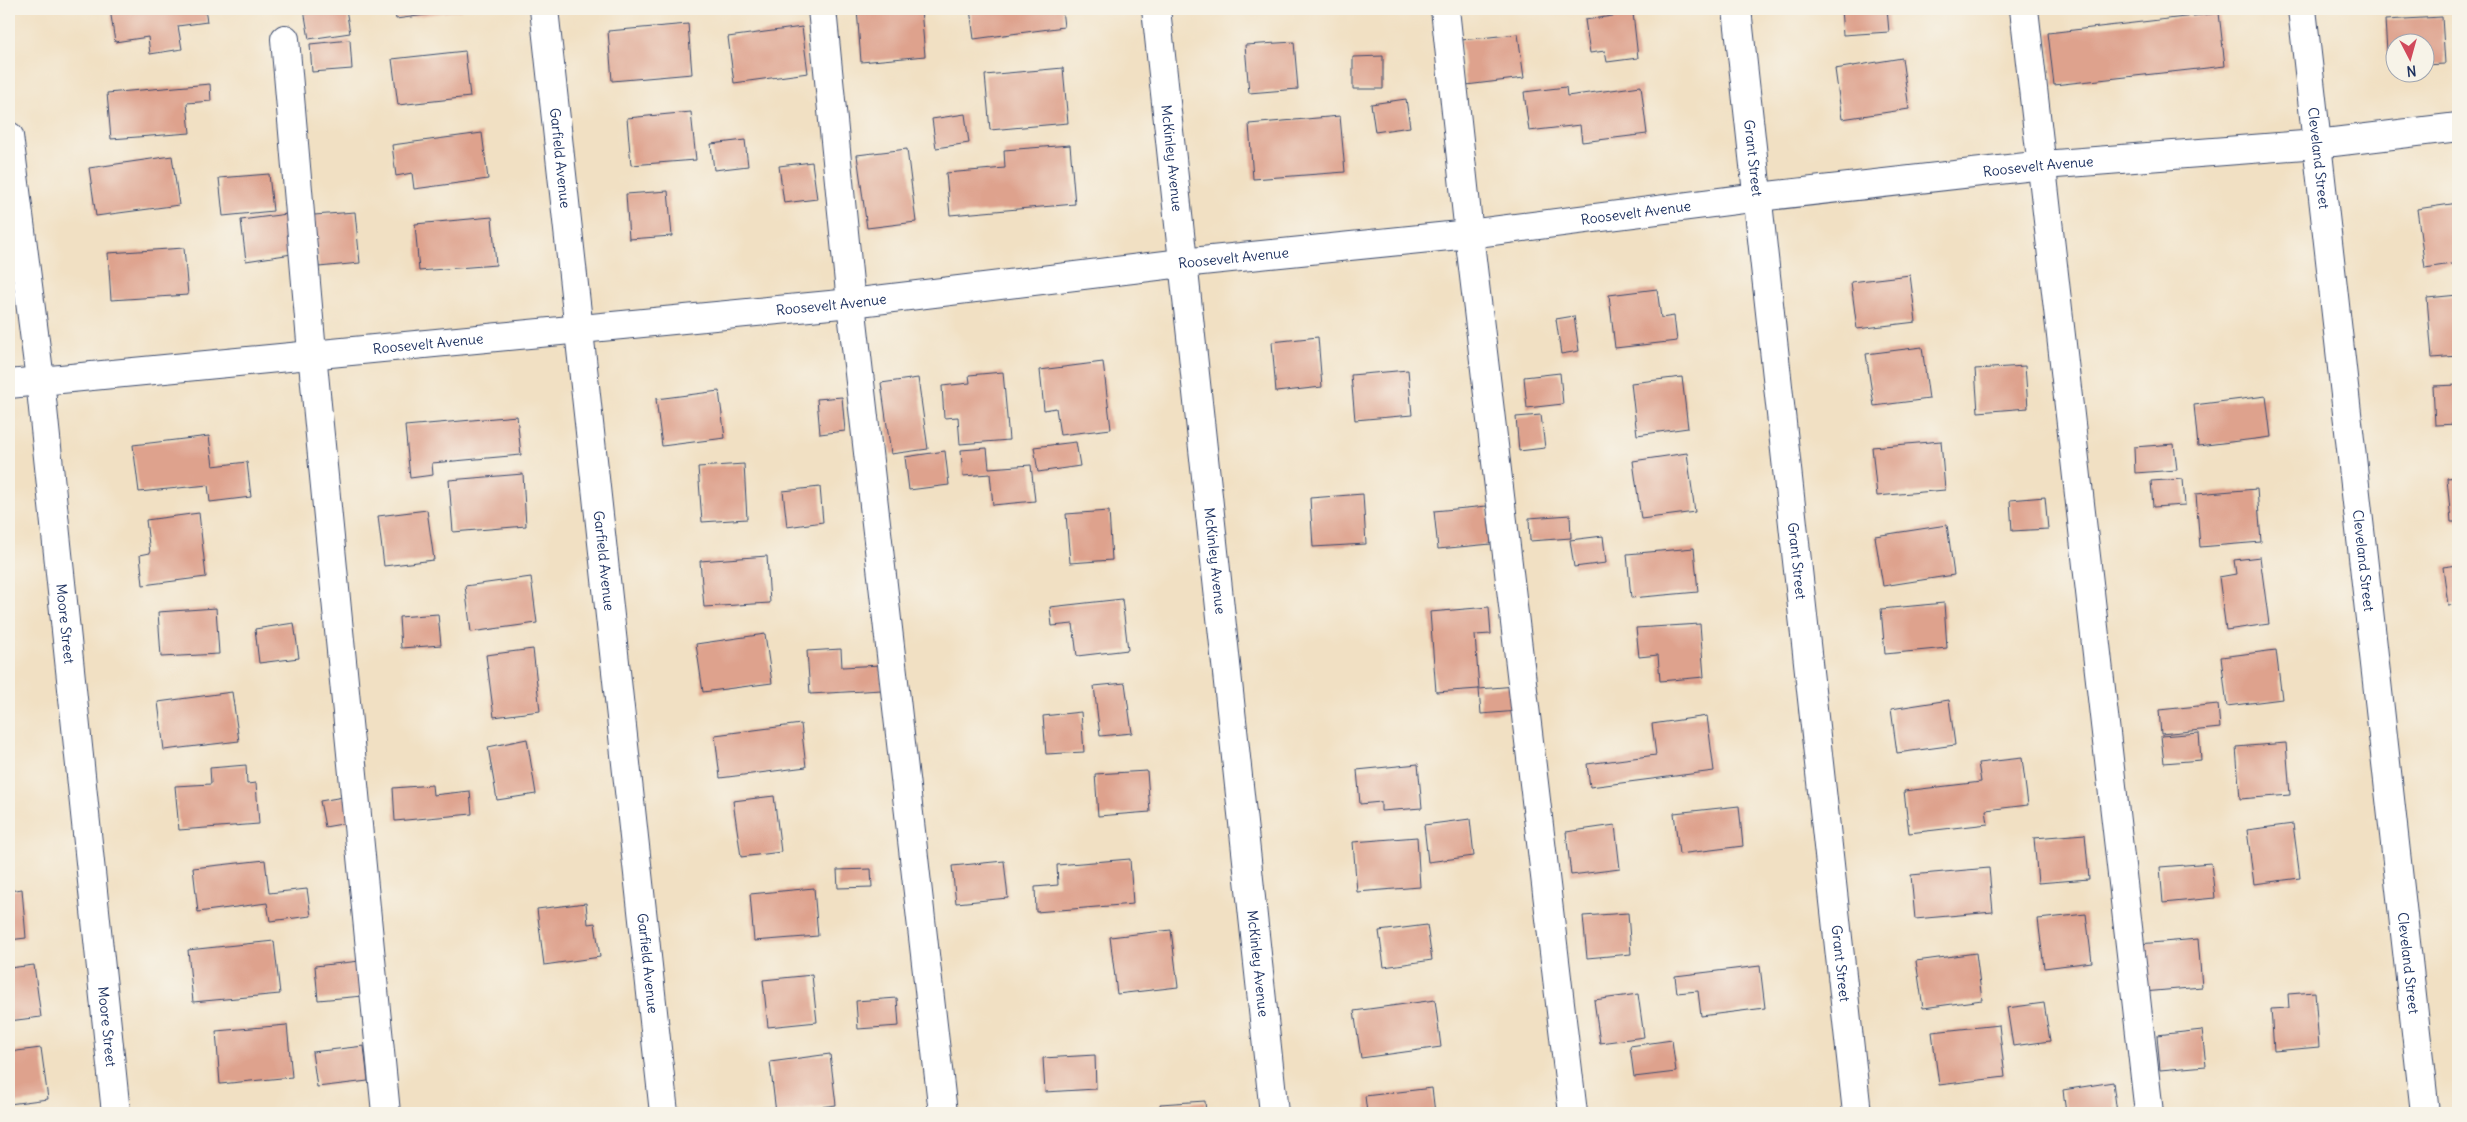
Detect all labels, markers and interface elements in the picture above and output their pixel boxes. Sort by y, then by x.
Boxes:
north arrow [2384,32,2434,82]
text: N [2406,61,2417,80]
street label: McKinley Avenue [1157,104,1187,212]
street label: Cleveland Street [2304,106,2333,210]
street label: Garfield Avenue [546,107,575,209]
street label: Grant Street [1740,119,1766,198]
street label: Roosevelt Avenue [1982,152,2094,181]
street label: Roosevelt Avenue [1580,197,1692,229]
street label: Roosevelt Avenue [1177,243,1290,272]
street label: Roosevelt Avenue [775,290,887,319]
street label: Roosevelt Avenue [372,329,484,358]
street label: McKinley Avenue [1200,507,1230,615]
street label: Cleveland Street [2349,509,2378,613]
street label: Garfield Avenue [590,510,618,612]
street label: Grant Street [1784,521,1810,600]
street label: Moore Street [52,583,78,665]
street label: McKinley Avenue [1243,909,1273,1018]
street label: Cleveland Street [2394,911,2423,1015]
street label: Garfield Avenue [633,912,662,1014]
street label: Grant Street [1828,924,1854,1003]
street label: Moore Street [94,986,120,1068]

